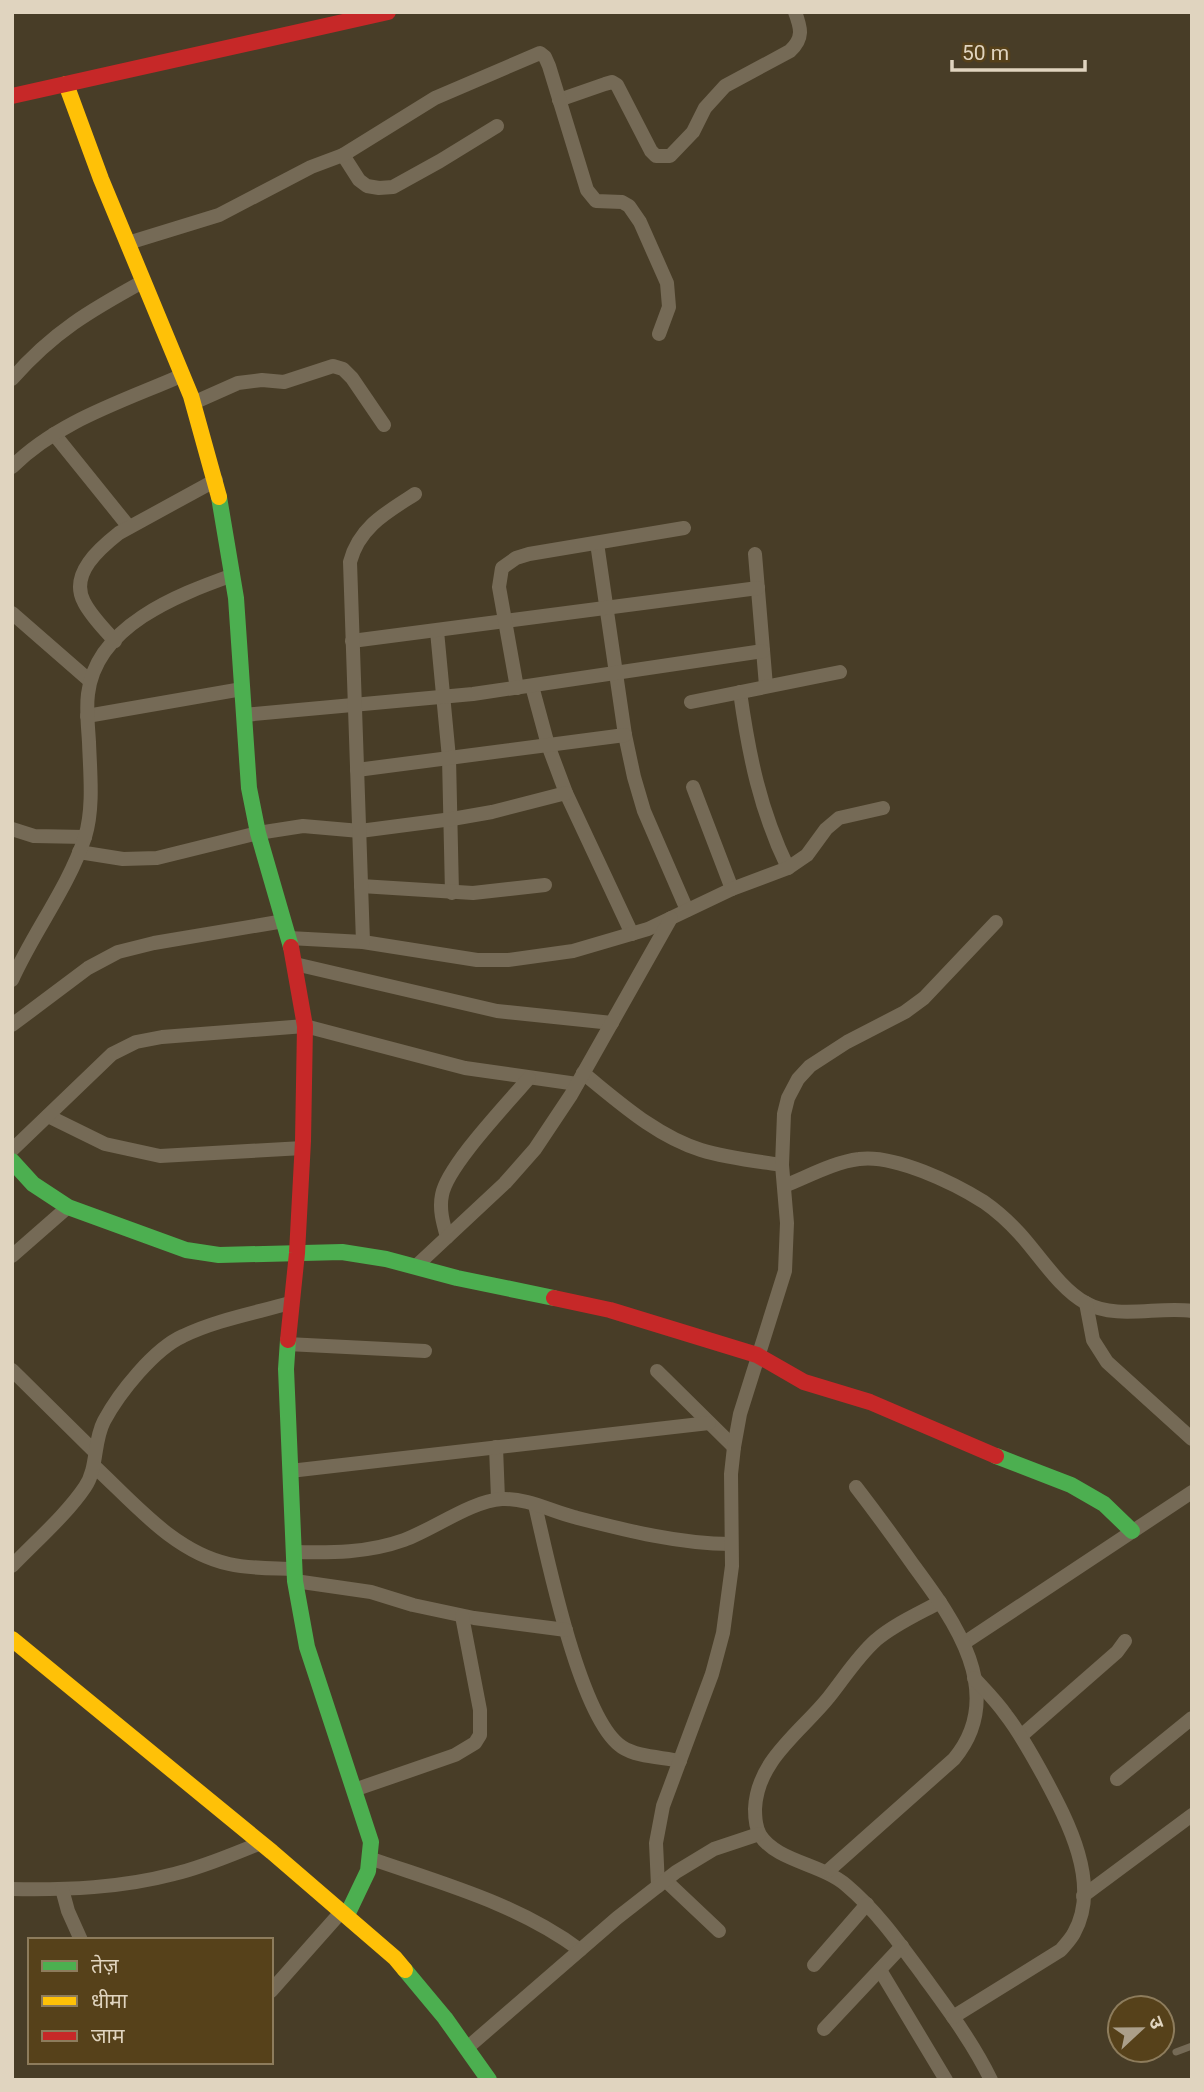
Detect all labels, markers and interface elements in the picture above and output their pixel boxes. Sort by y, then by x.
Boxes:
scale bar [952,28,1085,72]
text: 50 m [962,41,1009,65]
legend [28,1938,273,2064]
text: तेज़ [91,1954,119,1978]
text: धीमा [91,1989,128,2013]
north arrow [1106,1994,1176,2064]
text: उ [1144,2013,1169,2033]
text: जाम [91,2024,125,2048]

